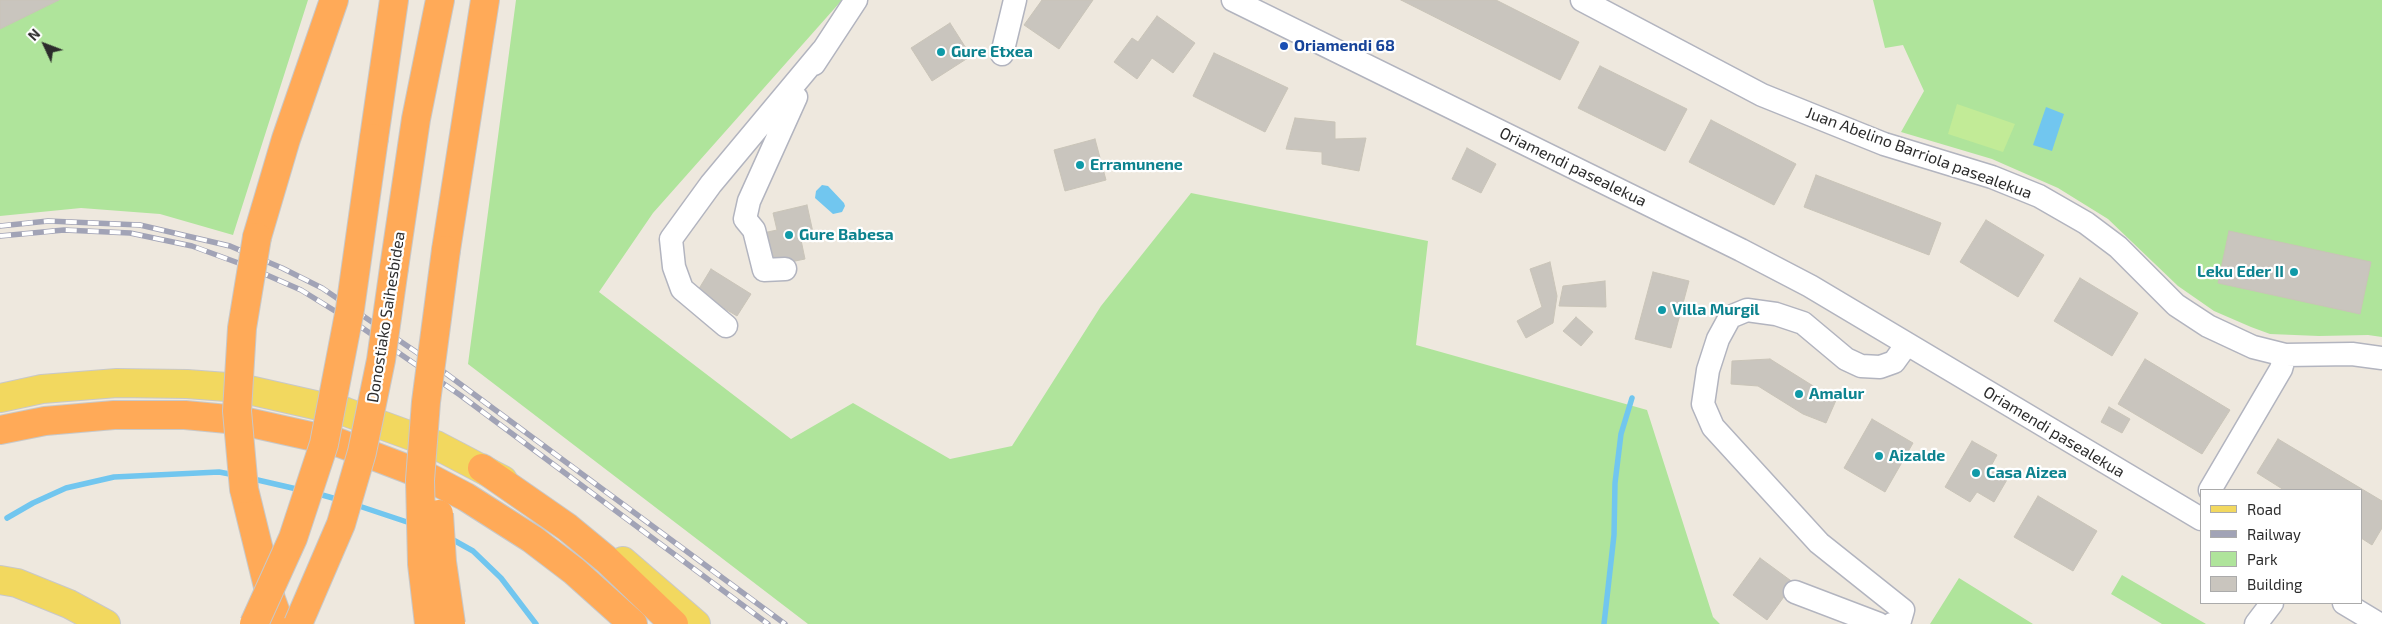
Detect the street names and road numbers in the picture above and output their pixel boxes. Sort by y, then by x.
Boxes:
street label: Juan Abelino Barriola pasealekua [1803,103,2035,203]
street label: Oriamendi pasealekua [1496,123,1650,211]
street label: Donostiako Saihesbidea [363,230,409,404]
street label: Oriamendi pasealekua [1980,382,2128,482]

